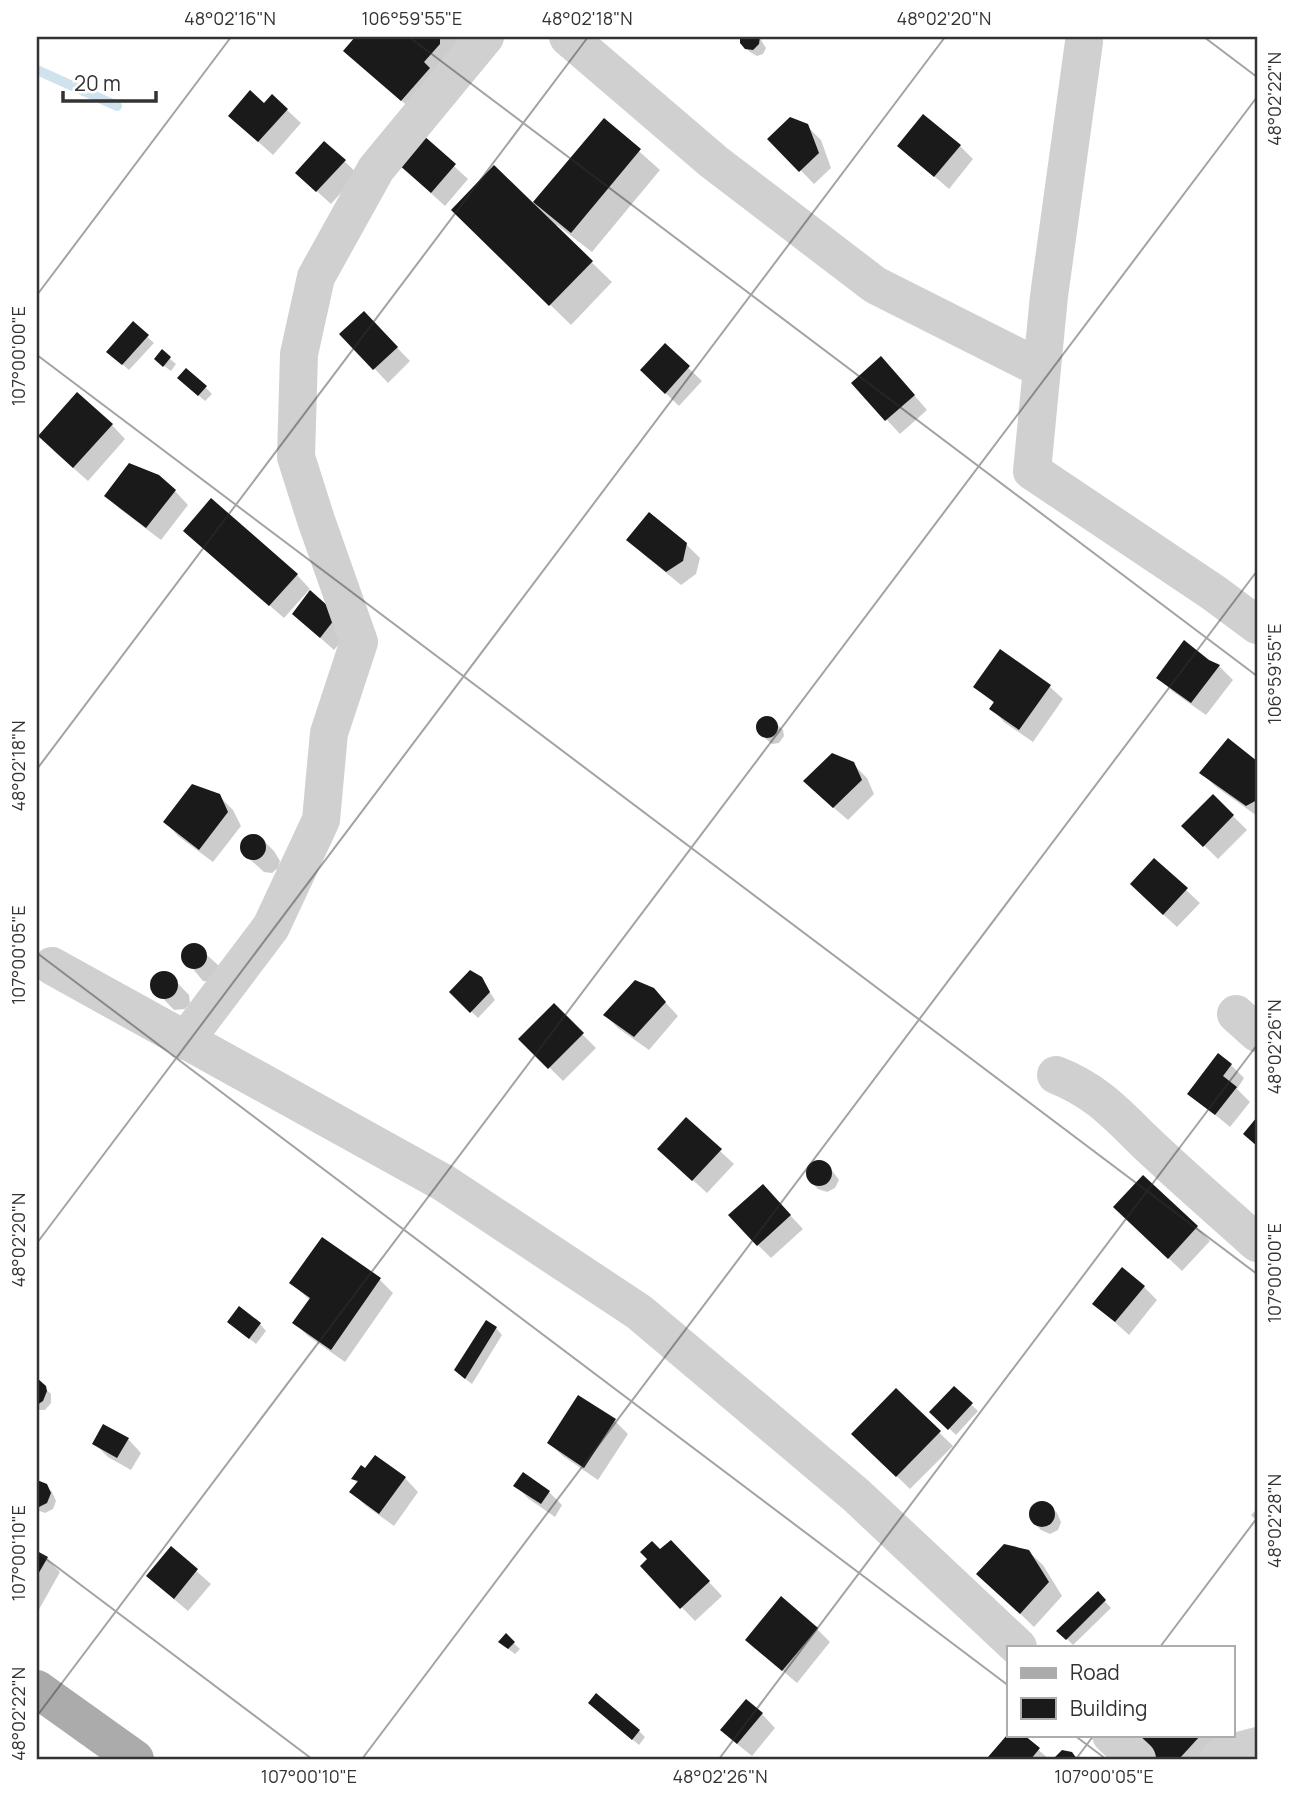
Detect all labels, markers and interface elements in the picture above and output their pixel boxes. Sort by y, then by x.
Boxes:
text: 48°02'16"N [184,6,276,30]
text: 106°59'55"E [362,6,462,30]
text: 48°02'18"N [541,6,633,30]
text: 48°02'20"N [897,6,991,30]
text: 48°02'22"N [1262,52,1286,146]
scale bar [63,60,156,104]
text: 20 m [74,69,121,97]
text: 107°00'00"E [6,306,30,406]
text: 106°59'55"E [1262,624,1286,724]
text: 48°02'18"N [6,720,30,812]
text: 107°00'05"E [6,905,30,1005]
text: 48°02'26"N [1262,999,1286,1095]
text: 48°02'20"N [6,1193,30,1287]
text: 107°00'00"E [1262,1223,1286,1323]
text: 48°02'28"N [1262,1474,1286,1568]
text: 107°00'10"E [6,1505,30,1601]
legend [1007,1646,1234,1736]
text: Road [1070,1658,1120,1686]
text: 48°02'22"N [6,1667,30,1761]
text: Building [1070,1694,1147,1722]
text: 107°00'10"E [261,1764,357,1788]
text: 48°02'26"N [672,1764,768,1788]
text: 107°00'05"E [1054,1764,1154,1788]

